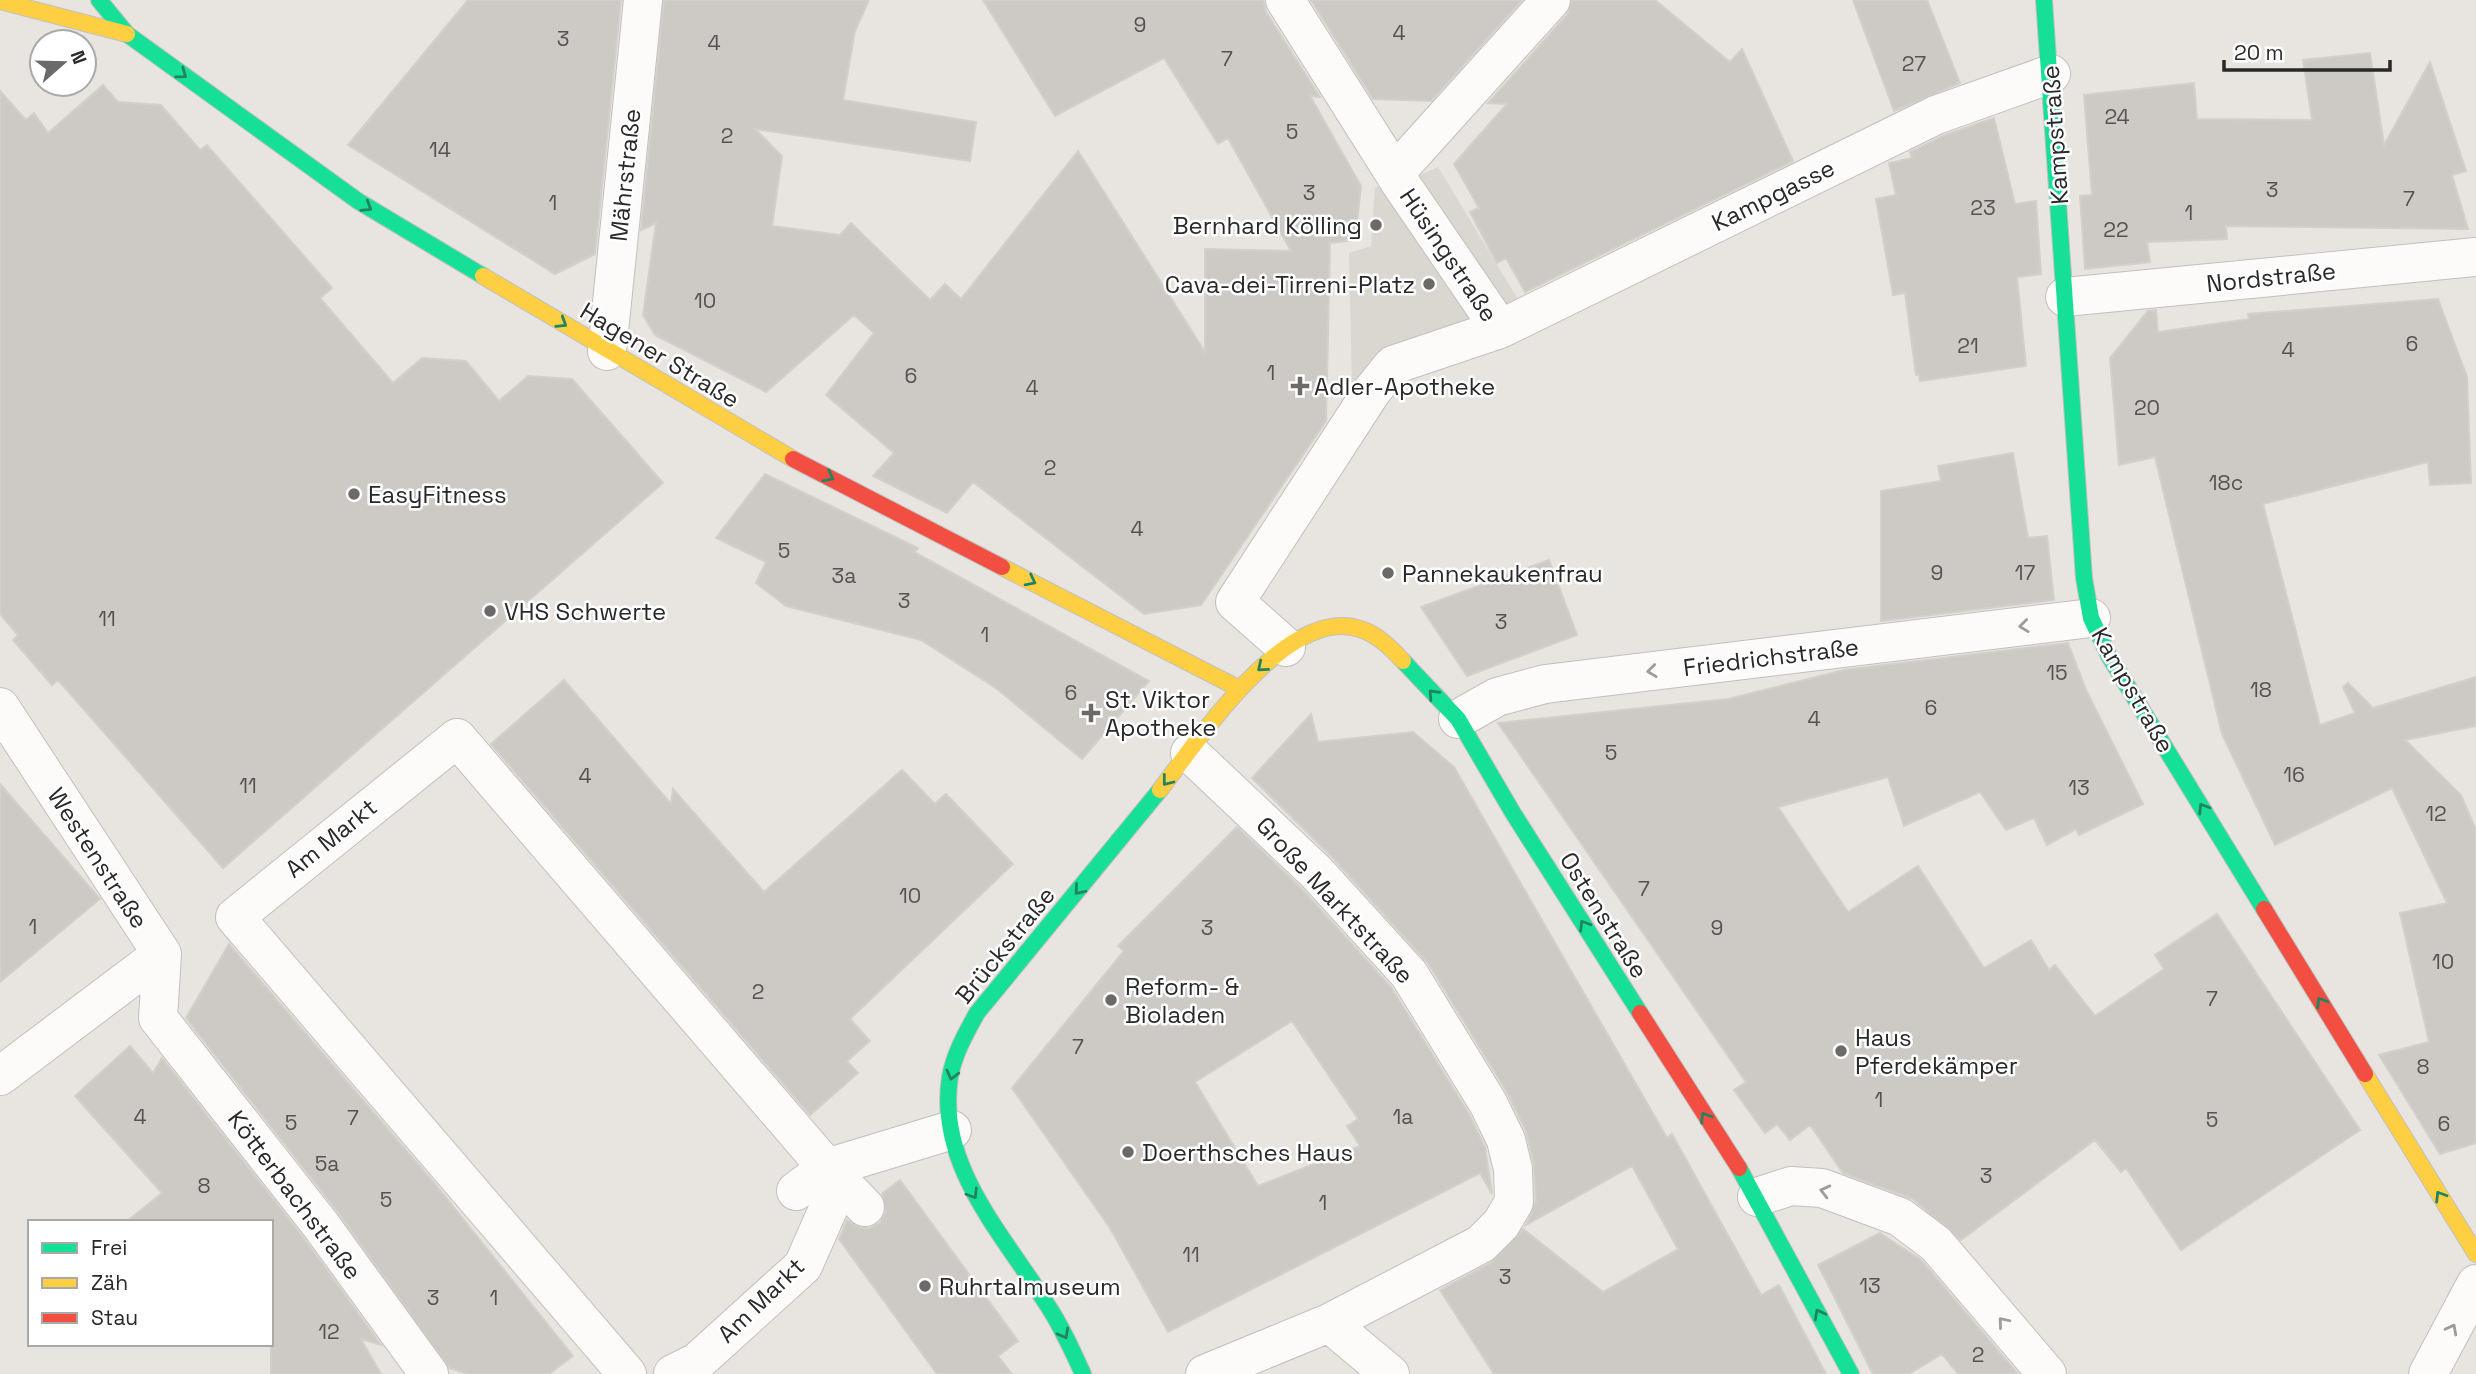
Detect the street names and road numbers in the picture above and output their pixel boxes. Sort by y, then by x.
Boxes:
street label: Kampstraße [2035,64,2075,206]
street label: Mährstraße [603,107,647,243]
street label: Kampgasse [1706,152,1840,238]
street label: Hüsingstraße [1393,182,1505,328]
street label: Nordstraße [2205,255,2337,299]
street label: Hagener Straße [575,295,745,415]
street label: Kampstraße [2085,622,2181,758]
street label: Friedrichstraße [1681,631,1861,683]
street label: Westenstraße [41,782,155,934]
street label: Am Markt [279,791,383,885]
street label: Große Marktstraße [1250,810,1420,990]
street label: Ostenstraße [1553,846,1655,984]
street label: Brückstraße [948,880,1062,1010]
street label: Kötterbachstraße [221,1104,369,1286]
street label: Am Markt [711,1251,811,1349]

